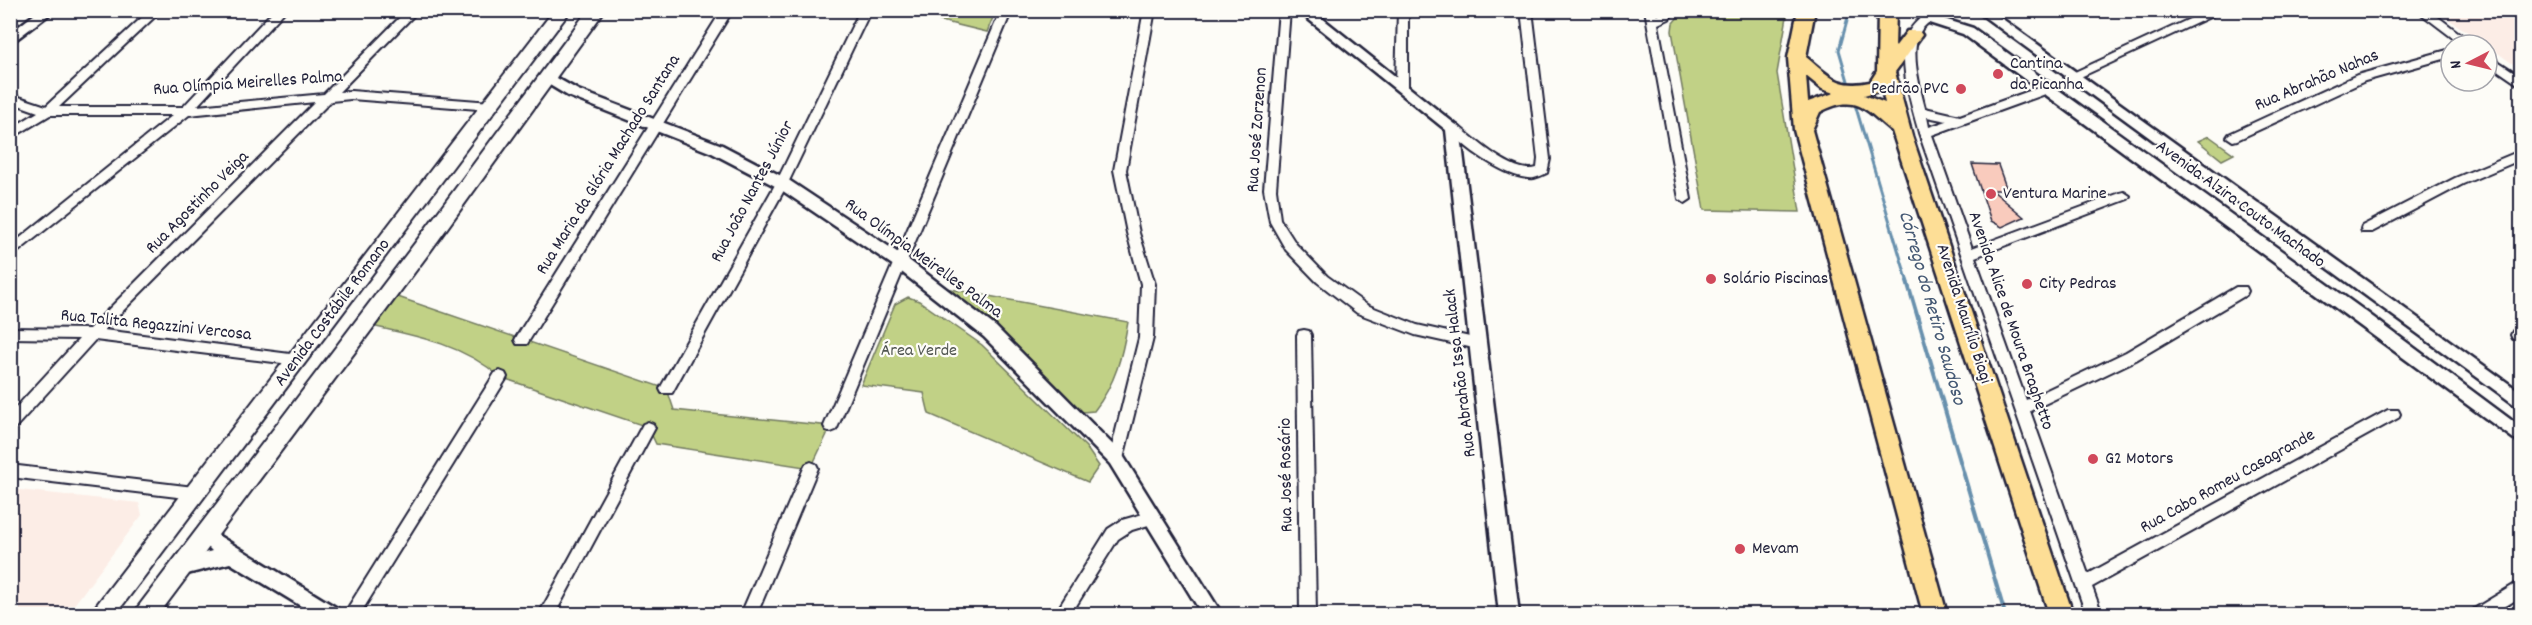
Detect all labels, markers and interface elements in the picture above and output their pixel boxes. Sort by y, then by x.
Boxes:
north arrow [2439,33,2499,93]
street label: Rua Abrahão Nahas [2251,44,2383,118]
street label: Rua Maria da Glória Machado Santana [531,50,688,280]
place label: Cantina da Picanha [2010,52,2084,98]
text: N [2445,59,2468,70]
street label: Rua Olímpia Meirelles Palma [152,65,344,103]
street label: Rua José Zorzenon [1241,67,1275,193]
marker: Cantina da Picanha [1991,67,2005,81]
place label: Pedrão PVC [1871,77,1949,102]
marker: Pedrão PVC [1954,82,1968,96]
street label: Rua João Nantes Júnior [705,116,801,267]
street label: Avenida Alzira Couto Machado [2150,135,2330,275]
street label: Rua Agostinho Veiga [141,145,256,260]
place label: Ventura Marine [2003,182,2107,207]
marker: Ventura Marine [1984,187,1998,201]
street label: Rua Olímpia Meirelles Palma [839,193,1008,325]
water label: Córrego do Retiro Saudoso [1890,208,1972,409]
street label: Avenida Alice de Moura Braghetto [1961,208,2059,434]
street label: Avenida Costábile Romano [269,234,397,392]
street label: Avenida Maurílio Biagi [1929,241,1997,387]
place label: Solário Piscinas [1723,267,1828,292]
marker: Solário Piscinas [1704,272,1718,286]
place label: City Pedras [2039,272,2116,297]
marker: City Pedras [2020,277,2034,291]
street label: Rua Abrahão Issa Halack [1438,287,1484,459]
street label: Rua Talita Regazzini Vercosa [59,304,253,349]
park label: Área Verde [881,339,957,364]
street label: Rua José Rosário [1274,418,1300,532]
street label: Rua Cabo Romeu Casagrande [2136,423,2320,541]
place label: G2 Motors [2105,447,2174,472]
marker: G2 Motors [2086,452,2100,466]
place label: Mevam [1752,537,1799,562]
marker: Mevam [1733,542,1747,556]

